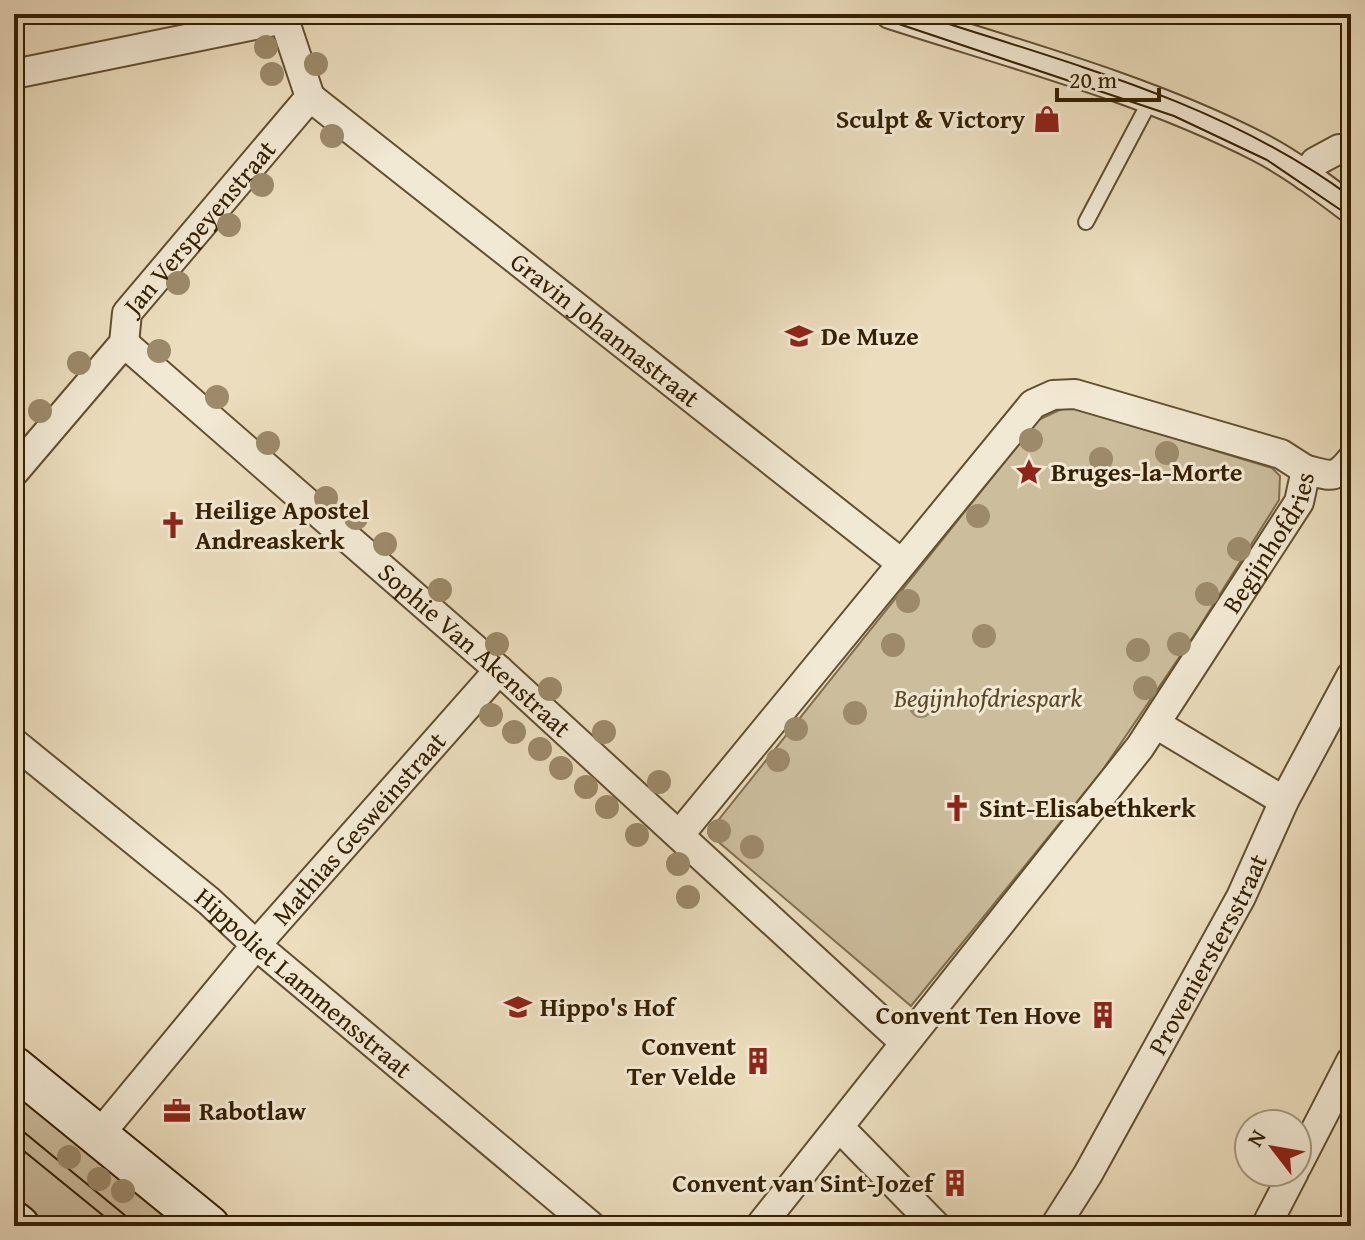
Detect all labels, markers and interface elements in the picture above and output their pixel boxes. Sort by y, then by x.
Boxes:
scale bar [1057,52,1159,102]
text: 20 m [1069,62,1117,97]
place label: Sculpt & Victory [836,99,1026,138]
shop icon: Sculpt & Victory [1032,104,1062,134]
street label: Jan Verspeyenstraat [112,131,285,325]
street label: Gravin Johannastraat [502,242,709,417]
place label: De Muze [821,316,919,355]
school or university icon: De Muze [784,321,814,351]
place label: Bruges-la-Morte [1051,452,1243,491]
place icon: Bruges-la-Morte [1014,457,1044,487]
street label: Begijnhofdries [1212,468,1324,621]
place label: Heilige Apostel Andreaskerk [195,490,369,559]
church icon: Heilige Apostel Andreaskerk [158,510,188,540]
street label: Sophie Van Akenstraat [370,553,580,746]
park label: Begijnhofdriespark [893,678,1082,717]
street label: Mathias Gesweinstraat [262,723,455,934]
place label: Sint-Elisabethkerk [979,788,1196,827]
church icon: Sint-Elisabethkerk [942,793,972,823]
street label: Provenierstersstraat [1138,847,1277,1062]
street label: Hippoliet Lammensstraat [187,877,421,1087]
place label: Hippo's Hof [540,987,678,1026]
school or university icon: Hippo's Hof [503,992,533,1022]
place label: Convent Ten Hove [876,995,1081,1034]
building icon: Convent Ten Hove [1088,1000,1118,1030]
place label: Convent Ter Velde [627,1026,736,1095]
building icon: Convent Ter Velde [743,1046,773,1076]
place label: Rabotlaw [199,1091,306,1130]
office icon: Rabotlaw [162,1096,192,1126]
north arrow [1233,1108,1313,1188]
text: N [1238,1123,1274,1152]
place label: Convent van Sint-Jozef [672,1163,936,1202]
building icon: Convent van Sint-Jozef [940,1168,970,1198]

